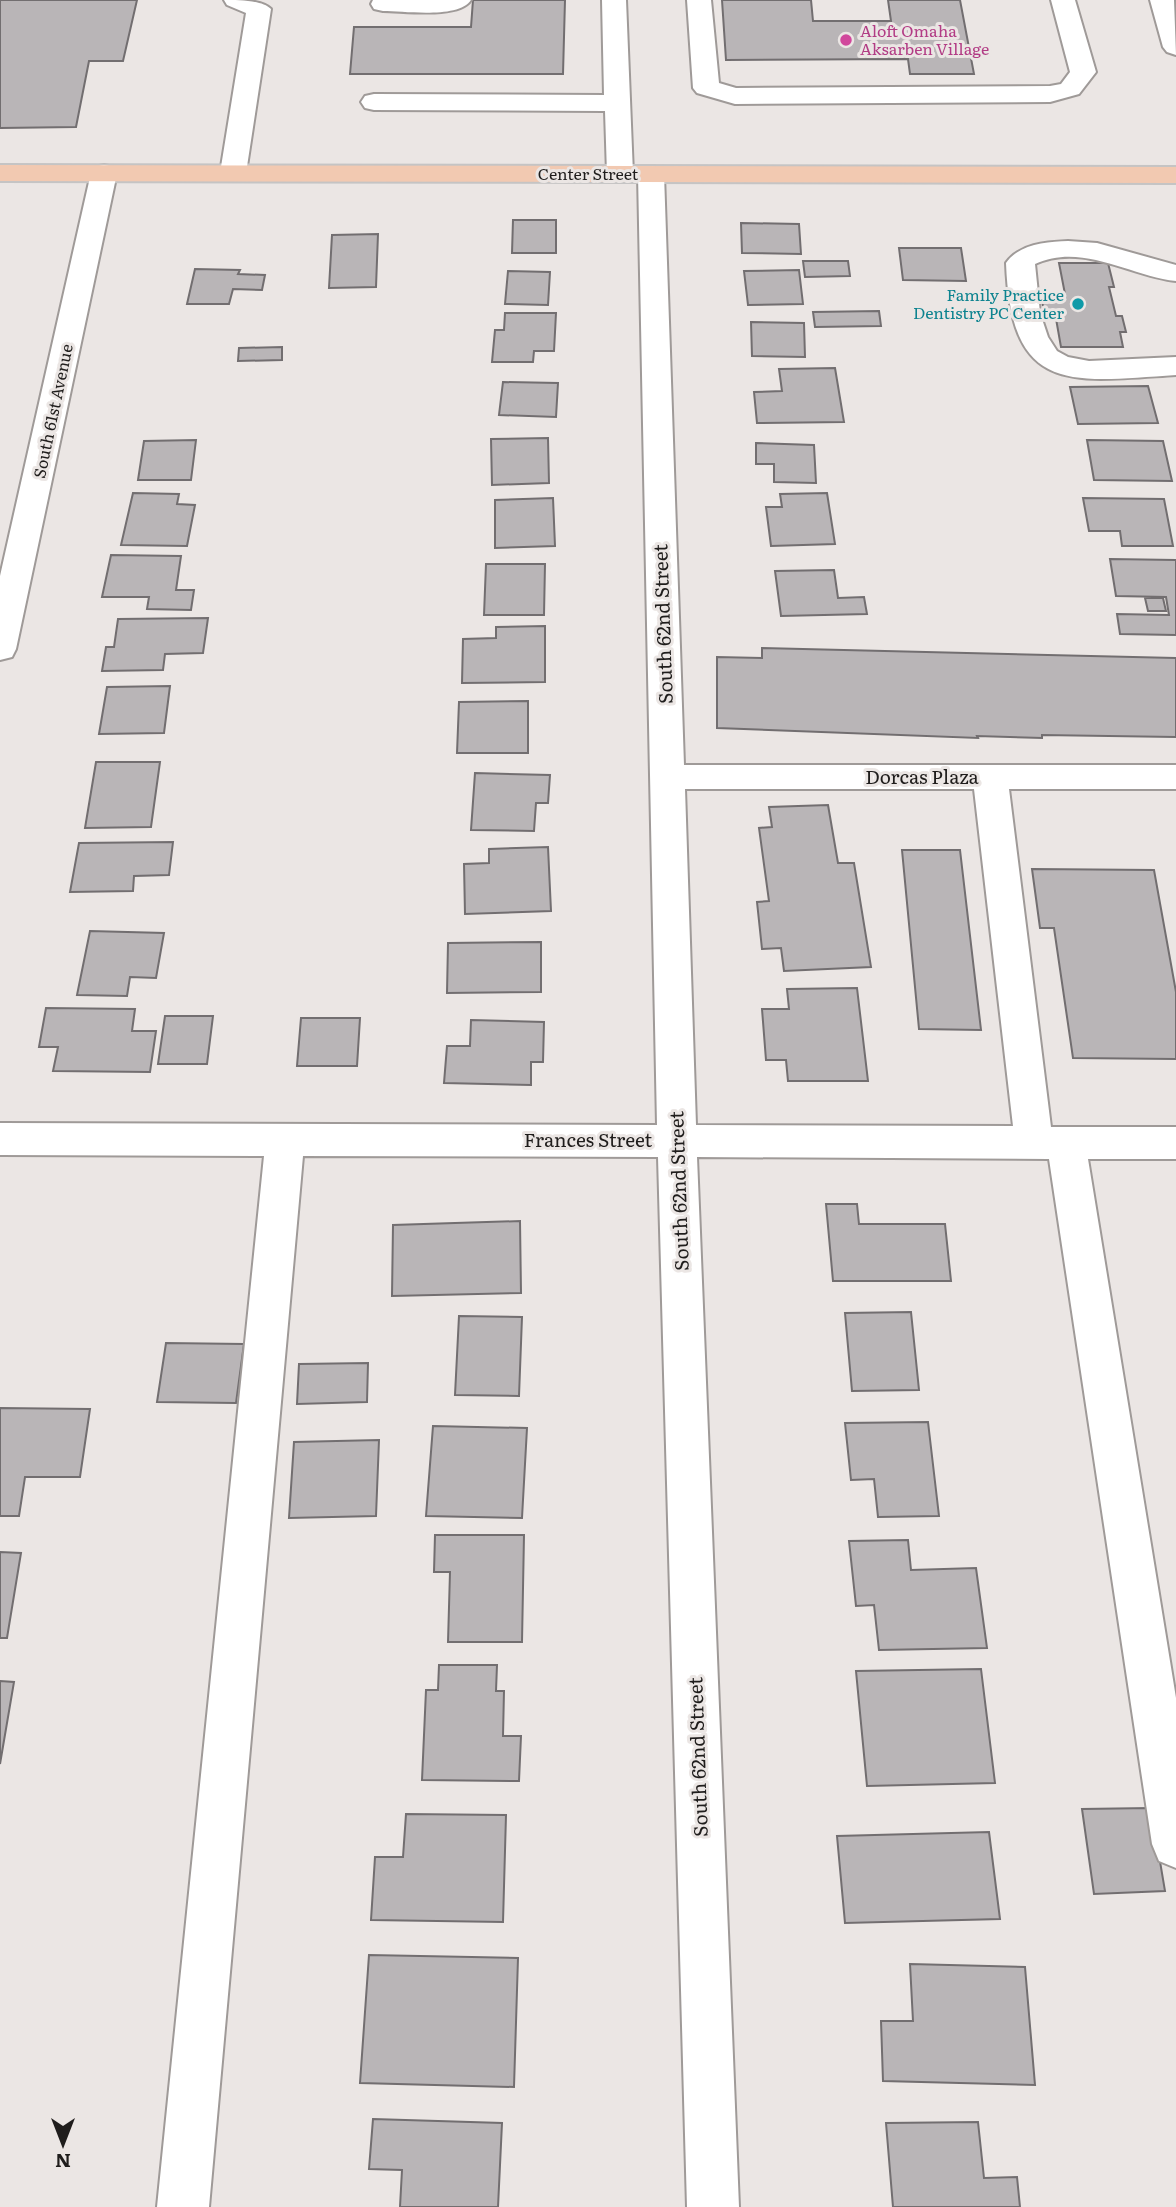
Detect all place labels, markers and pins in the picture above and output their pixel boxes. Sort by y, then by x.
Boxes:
place label: Aloft Omaha Aksarben Village [860,18,989,60]
marker: Aloft Omaha Aksarben Village [838,32,854,48]
place label: Family Practice Dentistry PC Center [913,282,1064,324]
marker: Family Practice Dentistry PC Center [1070,296,1086,312]

